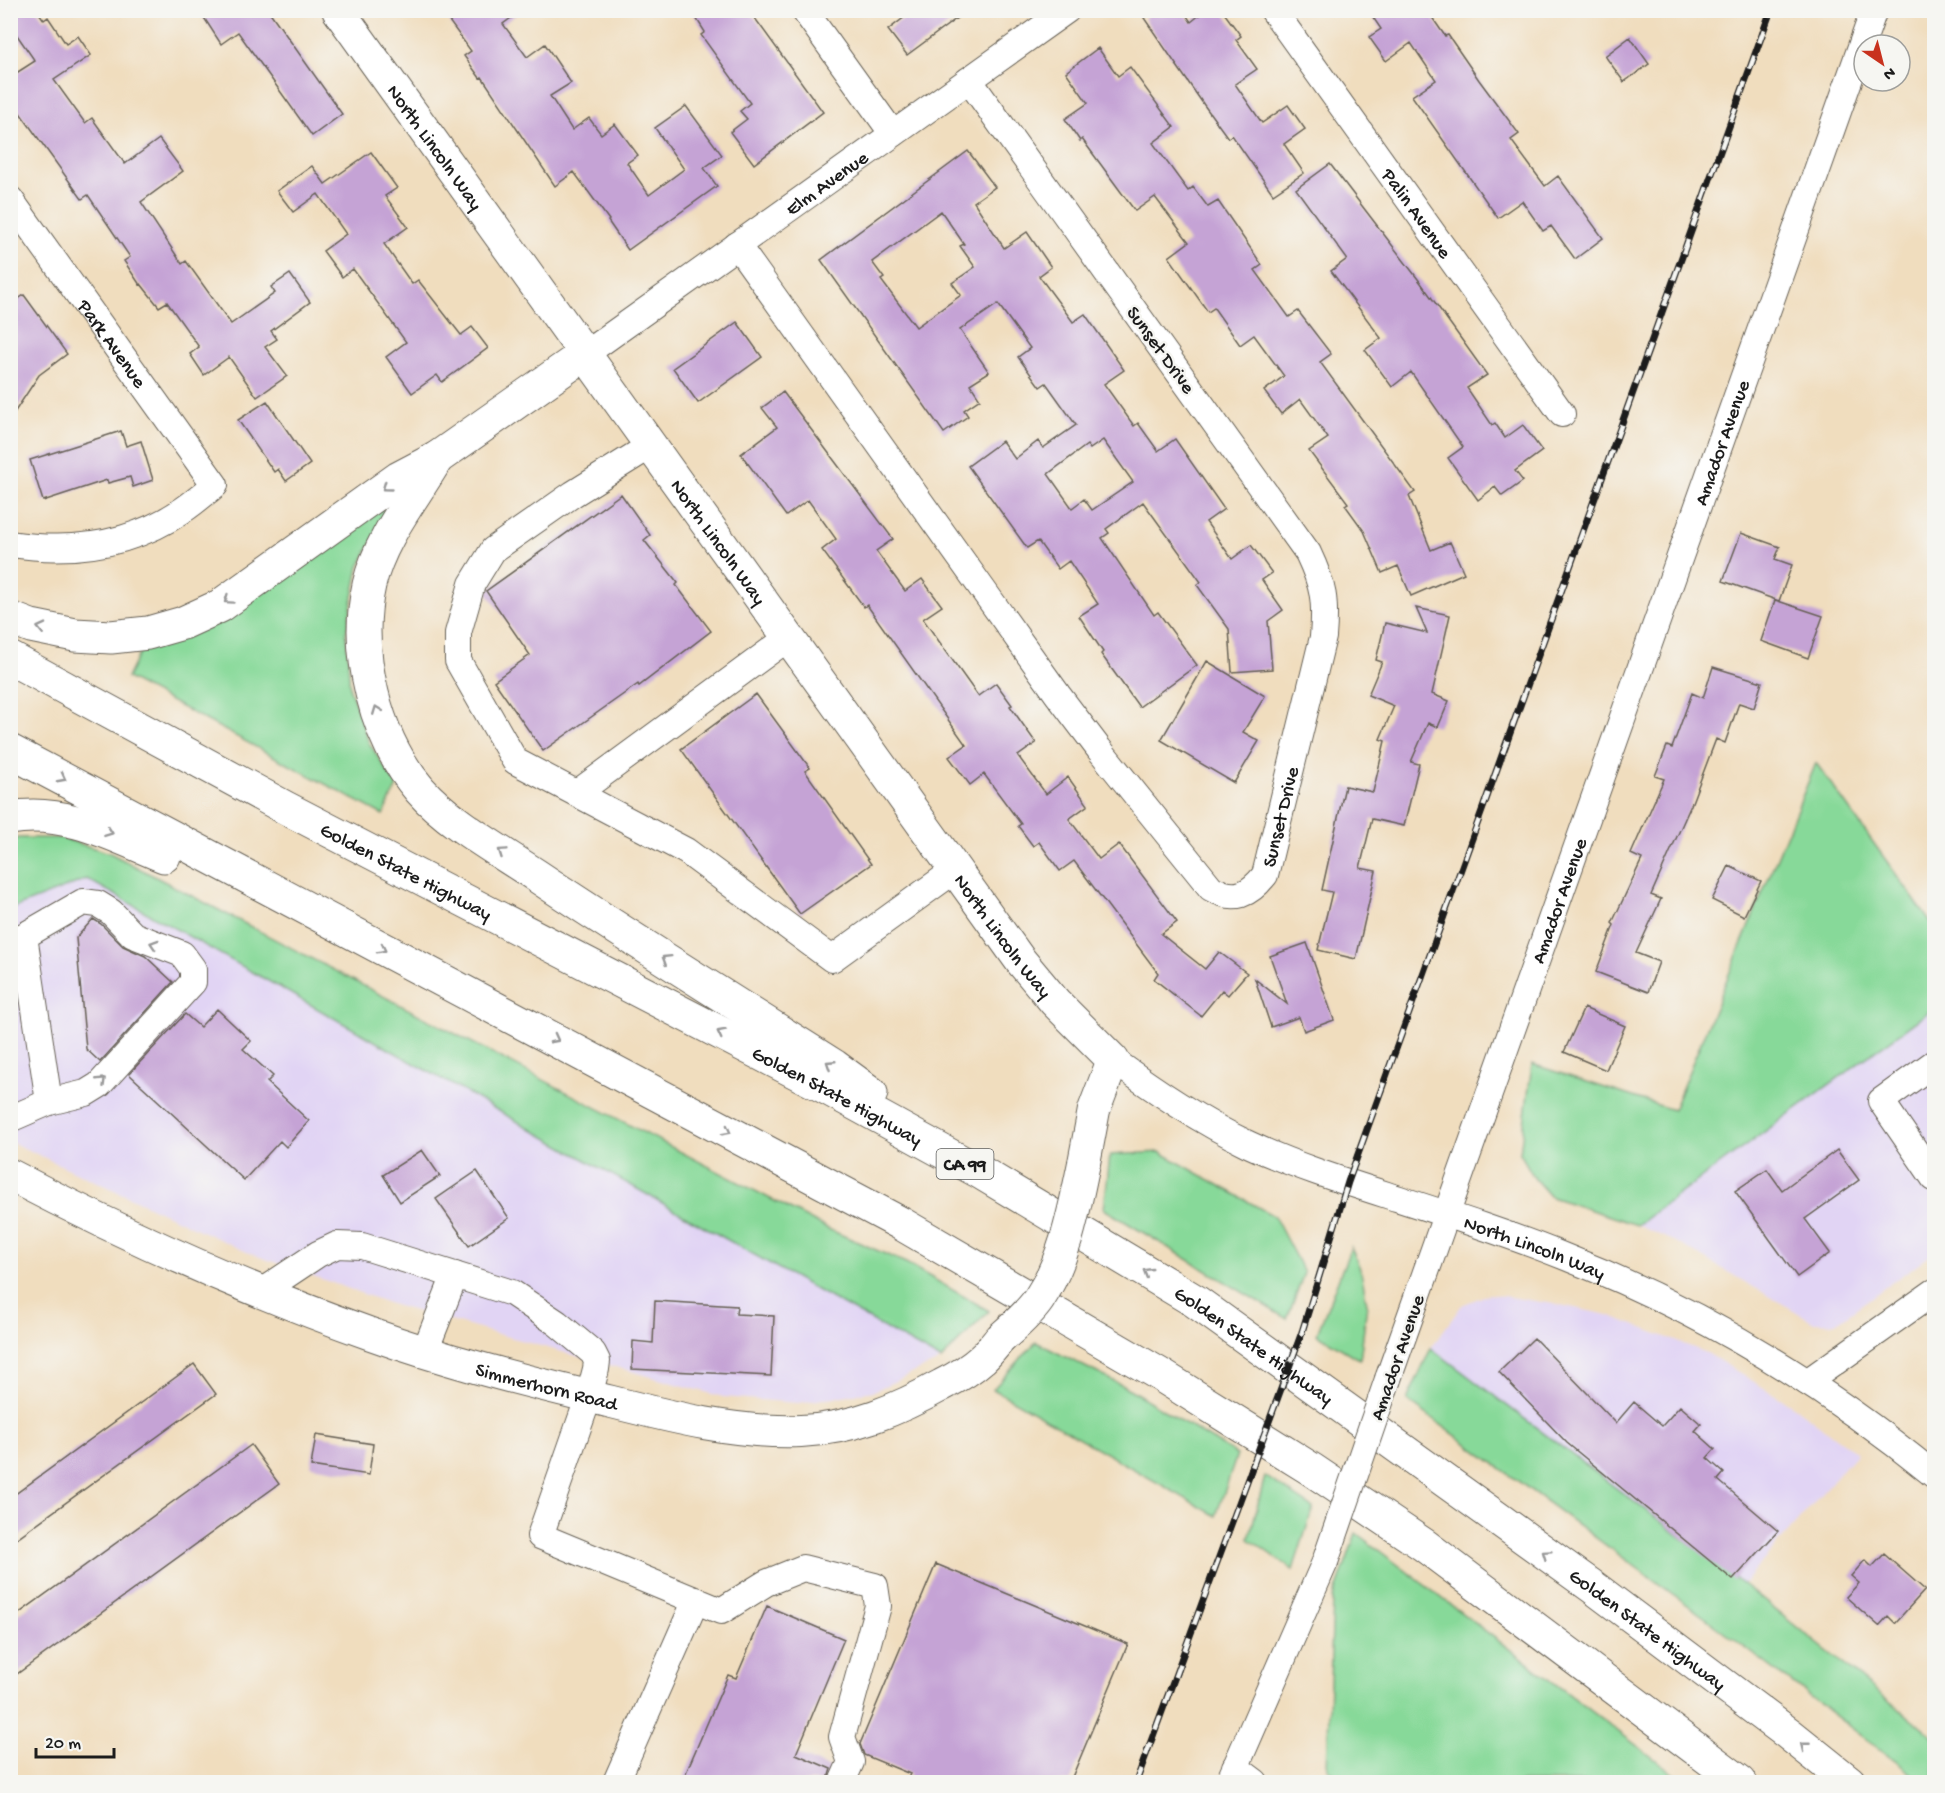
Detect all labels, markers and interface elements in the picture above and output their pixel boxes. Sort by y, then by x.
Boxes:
north arrow [1852,33,1912,93]
text: N [1878,62,1898,84]
street label: North Lincoln Way [380,81,486,216]
street label: Elm Avenue [782,147,874,222]
street label: Palin Avenue [1374,164,1455,265]
street label: Park Avenue [70,295,150,394]
street label: Sunset Drive [1120,303,1199,400]
street label: Amador Avenue [1691,377,1757,509]
street label: North Lincoln Way [664,476,770,611]
one-way arrow [382,480,393,491]
one-way arrow [223,593,234,604]
one-way arrow [36,622,46,635]
one-way arrow [372,705,384,716]
street label: Sunset Drive [1259,764,1306,870]
one-way arrow [56,771,66,782]
street label: Golden State Highway [315,820,495,928]
one-way arrow [103,824,114,837]
street label: Amador Avenue [1528,835,1594,967]
one-way arrow [498,849,509,860]
street label: North Lincoln Way [947,871,1055,1004]
one-way arrow [149,939,160,951]
one-way arrow [376,942,387,953]
one-way arrow [661,956,672,967]
one-way arrow [716,1029,727,1041]
one-way arrow [549,1032,560,1043]
street label: Golden State Highway [747,1043,925,1153]
one-way arrow [826,1060,837,1071]
one-way arrow [95,1077,106,1088]
one-way arrow [721,1124,732,1135]
road number: CA 99 [936,1149,994,1179]
street label: North Lincoln Way [1460,1213,1608,1287]
one-way arrow [1143,1268,1153,1280]
street label: Golden State Highway [1169,1283,1337,1412]
street label: Amador Avenue [1367,1292,1432,1424]
street label: Simmerhorn Road [472,1360,621,1418]
one-way arrow [1542,1550,1553,1561]
street label: Golden State Highway [1563,1566,1729,1698]
scale bar [36,1721,114,1759]
text: 20 m [45,1734,81,1755]
one-way arrow [1799,1743,1810,1754]

